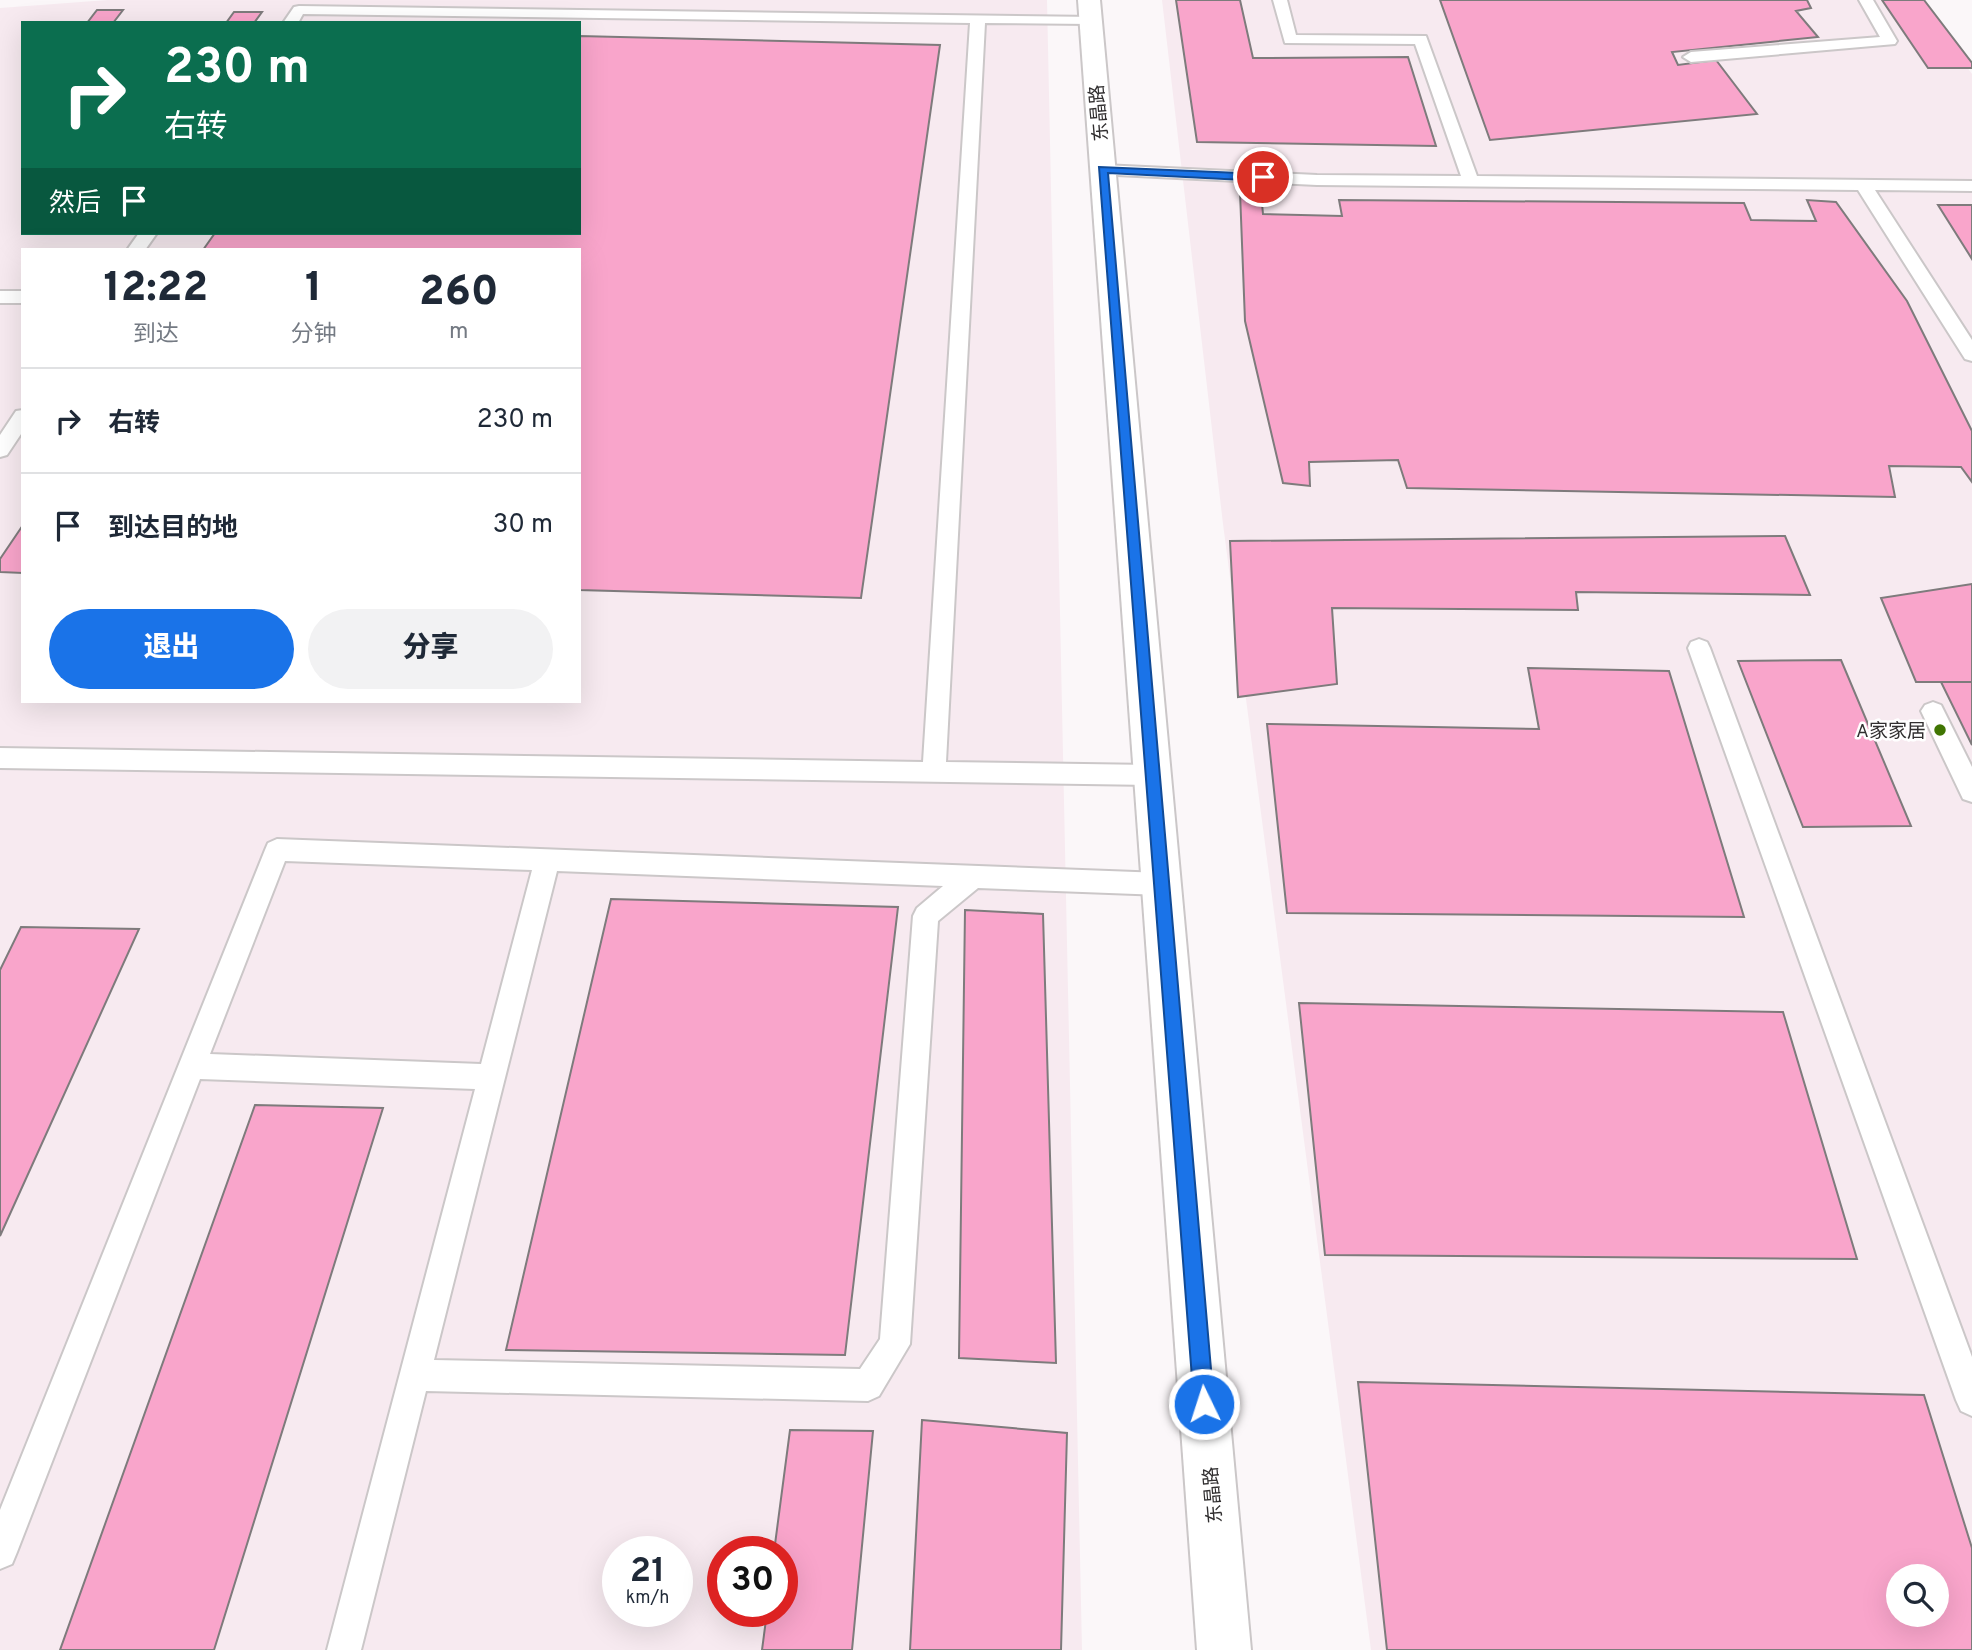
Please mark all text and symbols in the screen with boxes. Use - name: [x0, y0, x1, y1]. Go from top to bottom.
- text: 230 m: [164, 39, 310, 101]
- icon: right: [49, 49, 140, 140]
- street label: 东晶路: [1086, 83, 1114, 142]
- text: 右转: [164, 109, 228, 149]
- pin: [1233, 147, 1293, 207]
- icon: arrive: [1244, 158, 1282, 196]
- icon: arrive: [115, 182, 153, 220]
- text: 然后: [49, 188, 101, 221]
- text: 12:22: [103, 263, 208, 316]
- text: 1: [305, 263, 322, 316]
- text: 260: [419, 267, 499, 320]
- text: m: [449, 318, 469, 347]
- text: 到达: [133, 321, 179, 350]
- text: 分钟: [291, 321, 337, 350]
- icon: right: [49, 402, 87, 440]
- text: 230 m: [477, 404, 553, 437]
- text: 右转: [108, 408, 160, 441]
- icon: arrive: [49, 507, 87, 545]
- text: 30 m: [493, 509, 553, 542]
- text: 到达目的地: [108, 513, 238, 546]
- button: 退出: [49, 609, 294, 689]
- button: 分享: [308, 609, 553, 689]
- place label: A家家居: [1856, 720, 1926, 744]
- marker: A家家居: [1932, 722, 1948, 738]
- position arrow: [1167, 1367, 1241, 1441]
- street label: 东晶路: [1200, 1465, 1228, 1524]
- speed limit sign: 30: [707, 1536, 798, 1627]
- text: 21: [630, 1550, 665, 1594]
- map controls: [1886, 1564, 1949, 1627]
- button: search: [1886, 1564, 1949, 1627]
- text: km/h: [626, 1587, 669, 1610]

